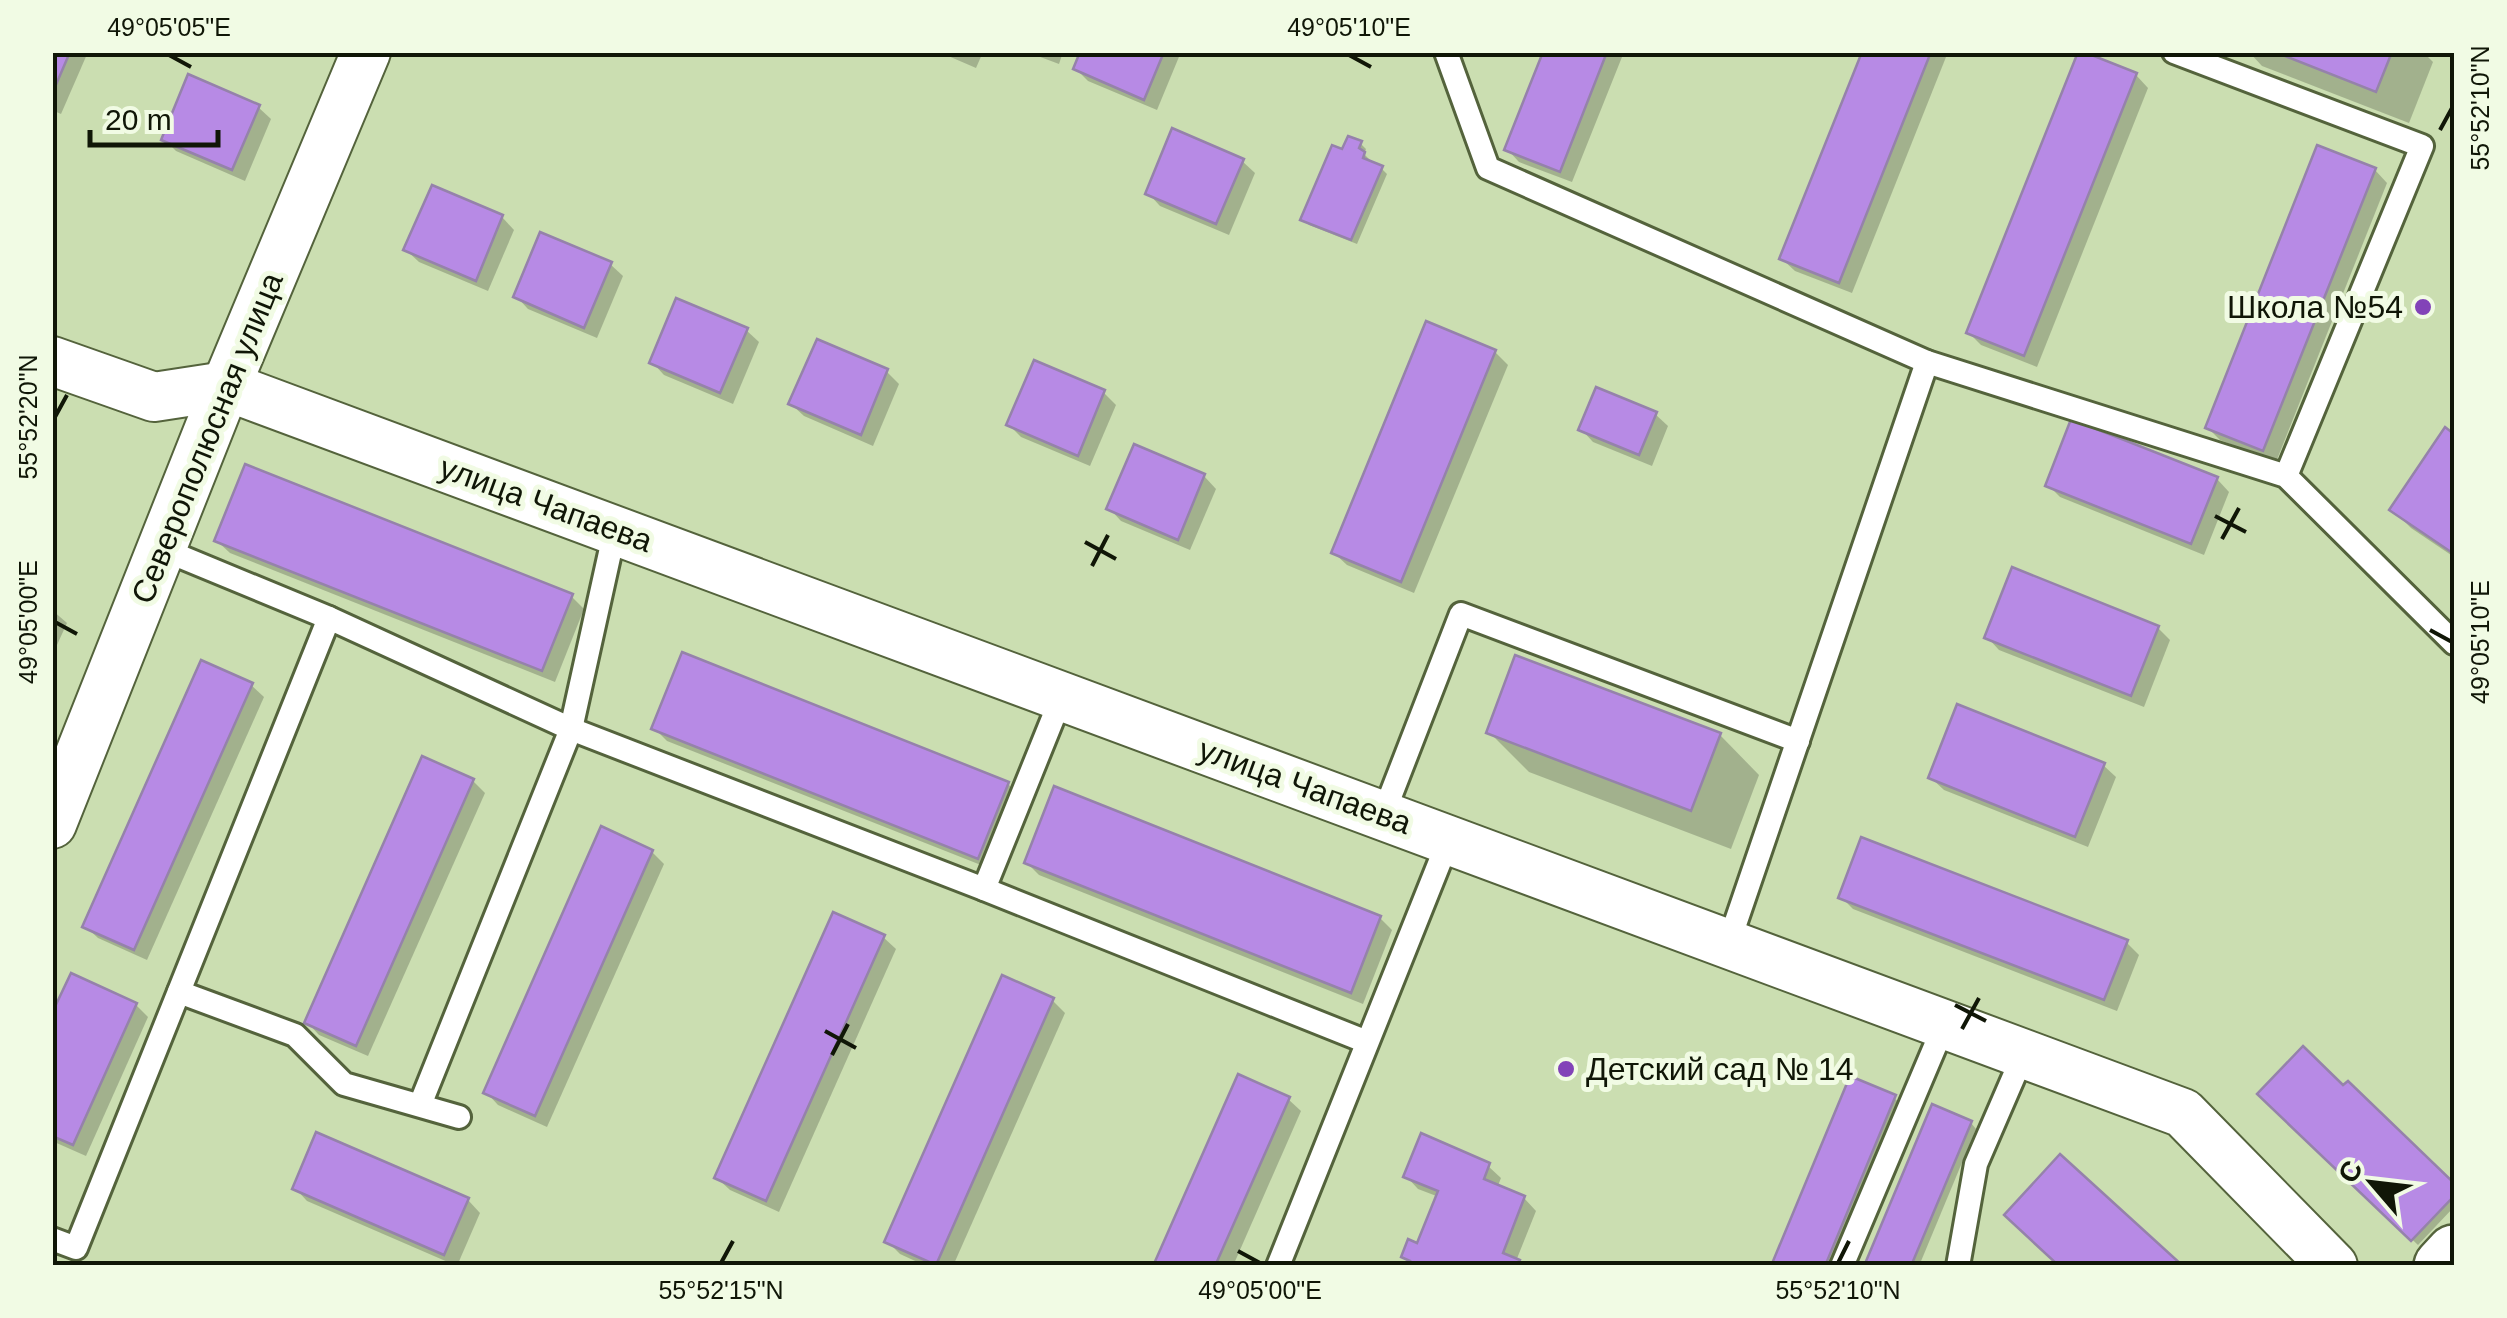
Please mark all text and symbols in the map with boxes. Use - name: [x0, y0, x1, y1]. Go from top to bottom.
- text: 49°05'05"E: [107, 13, 231, 41]
- text: 49°05'10"E: [1287, 13, 1411, 41]
- text: 55°52'10"N: [2466, 45, 2494, 171]
- scale bar: [90, 85, 218, 147]
- text: 20 m: [105, 103, 172, 136]
- street label: Северополюсная улица: [124, 267, 290, 609]
- place label: Школа №54: [2227, 289, 2403, 325]
- marker: Школа №54: [2412, 296, 2434, 318]
- text: 55°52'20"N: [14, 354, 42, 480]
- street label: улица Чапаева: [435, 449, 657, 559]
- text: 49°05'00"E: [14, 560, 42, 684]
- text: 49°05'10"E: [2466, 580, 2494, 704]
- street label: улица Чапаева: [1194, 731, 1416, 841]
- place label: Детский сад № 14: [1586, 1051, 1854, 1087]
- marker: Детский сад № 14: [1555, 1058, 1577, 1080]
- north arrow: [2322, 1133, 2422, 1233]
- text: С: [2332, 1155, 2369, 1188]
- text: 55°52'15"N: [658, 1276, 784, 1304]
- text: 49°05'00"E: [1198, 1276, 1322, 1304]
- text: 55°52'10"N: [1775, 1276, 1901, 1304]

